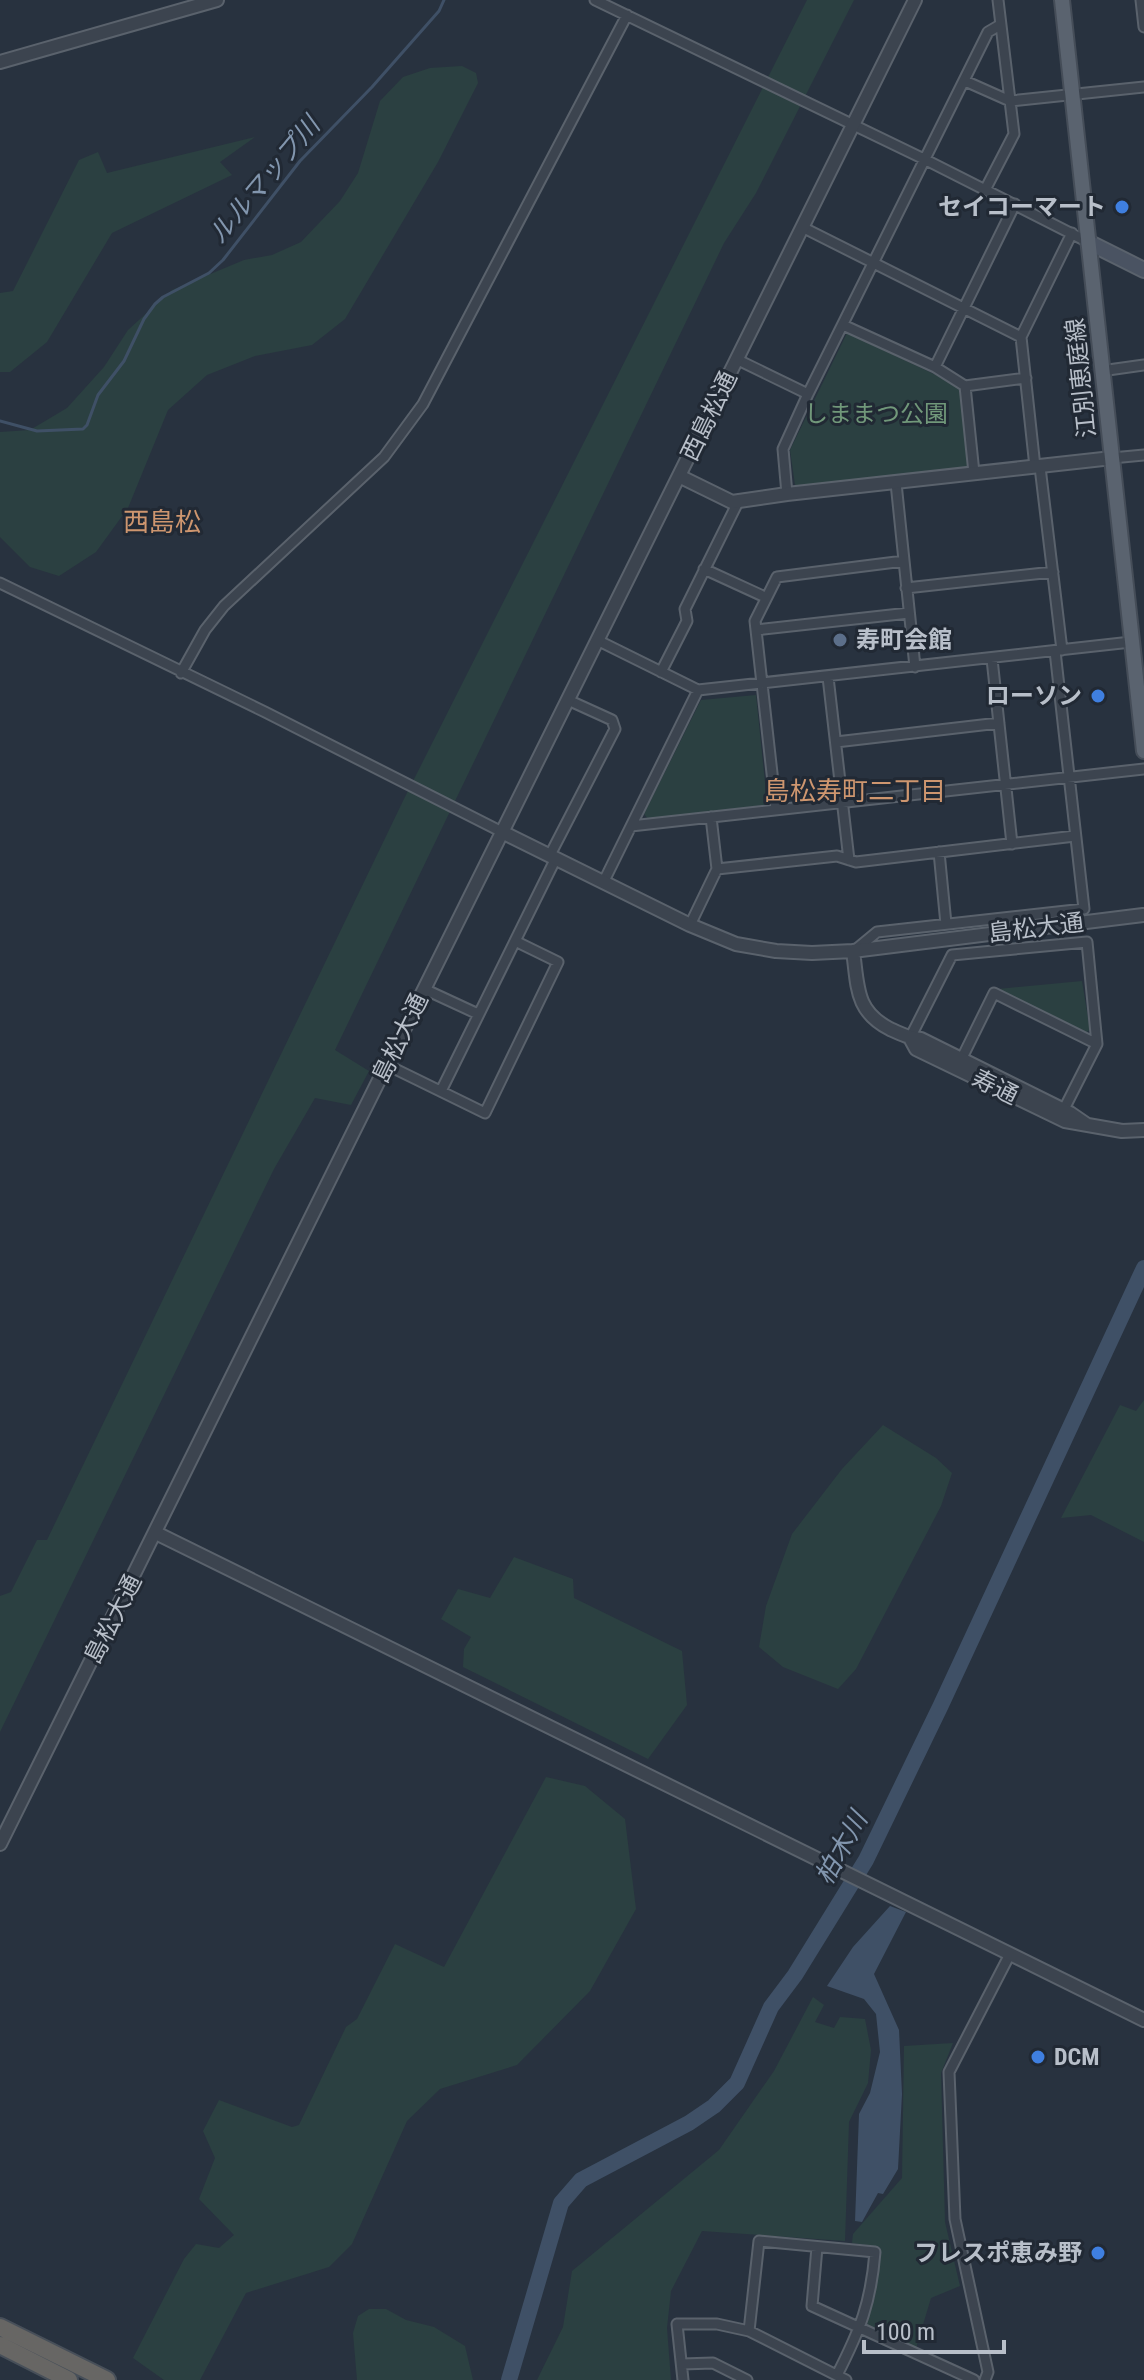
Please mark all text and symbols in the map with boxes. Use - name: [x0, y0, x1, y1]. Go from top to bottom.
- water label: ルルマップ川: [202, 108, 328, 249]
- place label: セイコーマート: [938, 193, 1106, 221]
- marker: セイコーマート: [1113, 198, 1131, 216]
- street label: 江別恵庭線: [1061, 317, 1101, 439]
- street label: 西島松通: [675, 367, 743, 465]
- park label: しままつ公園: [804, 400, 948, 428]
- district label: 西島松: [123, 507, 201, 537]
- place label: 寿町会館: [856, 626, 952, 654]
- marker: 寿町会館: [831, 631, 849, 649]
- place label: ローソン: [986, 682, 1082, 710]
- marker: ローソン: [1089, 687, 1107, 705]
- district label: 島松寿町二丁目: [764, 776, 946, 806]
- street label: 島松大通: [987, 908, 1085, 948]
- street label: 島松大通: [366, 989, 434, 1087]
- street label: 寿通: [967, 1064, 1023, 1110]
- street label: 島松大通: [79, 1570, 147, 1668]
- water label: 柏木川: [809, 1804, 874, 1889]
- place label: DCM: [1054, 2043, 1099, 2071]
- marker: DCM: [1029, 2048, 1047, 2066]
- place label: フレスポ恵み野: [914, 2239, 1082, 2267]
- marker: フレスポ恵み野: [1089, 2244, 1107, 2262]
- scale bar: [864, 2304, 1004, 2354]
- text: 100 m: [876, 2318, 935, 2346]

